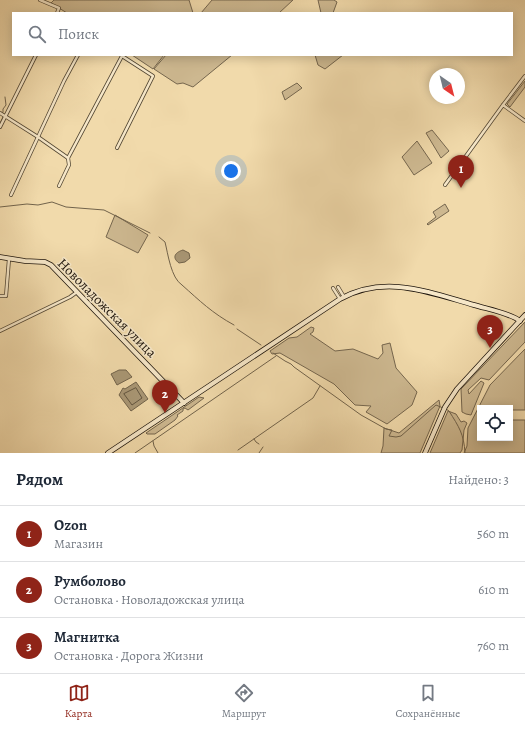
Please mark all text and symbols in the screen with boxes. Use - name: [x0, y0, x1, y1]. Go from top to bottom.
- search box: [12, 12, 513, 56]
- icon: search: [26, 23, 48, 45]
- text: Поиск: [58, 24, 99, 44]
- north arrow: [429, 68, 465, 104]
- pin: 1: [448, 155, 474, 188]
- your location: [221, 161, 241, 181]
- street label: Новоладожская улица: [53, 254, 161, 362]
- pin: 3: [477, 315, 503, 348]
- pin: 2: [152, 380, 178, 413]
- map controls: [477, 405, 513, 441]
- button: locate: [477, 405, 513, 441]
- text: Рядом: [16, 468, 63, 491]
- text: Найдено: 3: [448, 471, 509, 488]
- text: Ozon: [54, 515, 87, 535]
- text: 1: [27, 525, 31, 542]
- text: 560 m: [477, 525, 509, 542]
- text: Магазин: [54, 535, 103, 552]
- text: Румболово: [54, 571, 126, 591]
- text: 2: [26, 581, 32, 598]
- text: 610 m: [478, 581, 509, 598]
- text: Остановка · Новоладожская улица: [54, 591, 245, 608]
- text: Магнитка: [54, 627, 120, 647]
- text: 3: [26, 637, 32, 654]
- text: 760 m: [477, 637, 509, 654]
- text: Остановка · Дорога Жизни: [54, 647, 203, 664]
- tab: Карта: [65, 682, 92, 721]
- tab: Маршрут: [222, 682, 266, 721]
- tab: Сохранённые: [395, 682, 460, 721]

